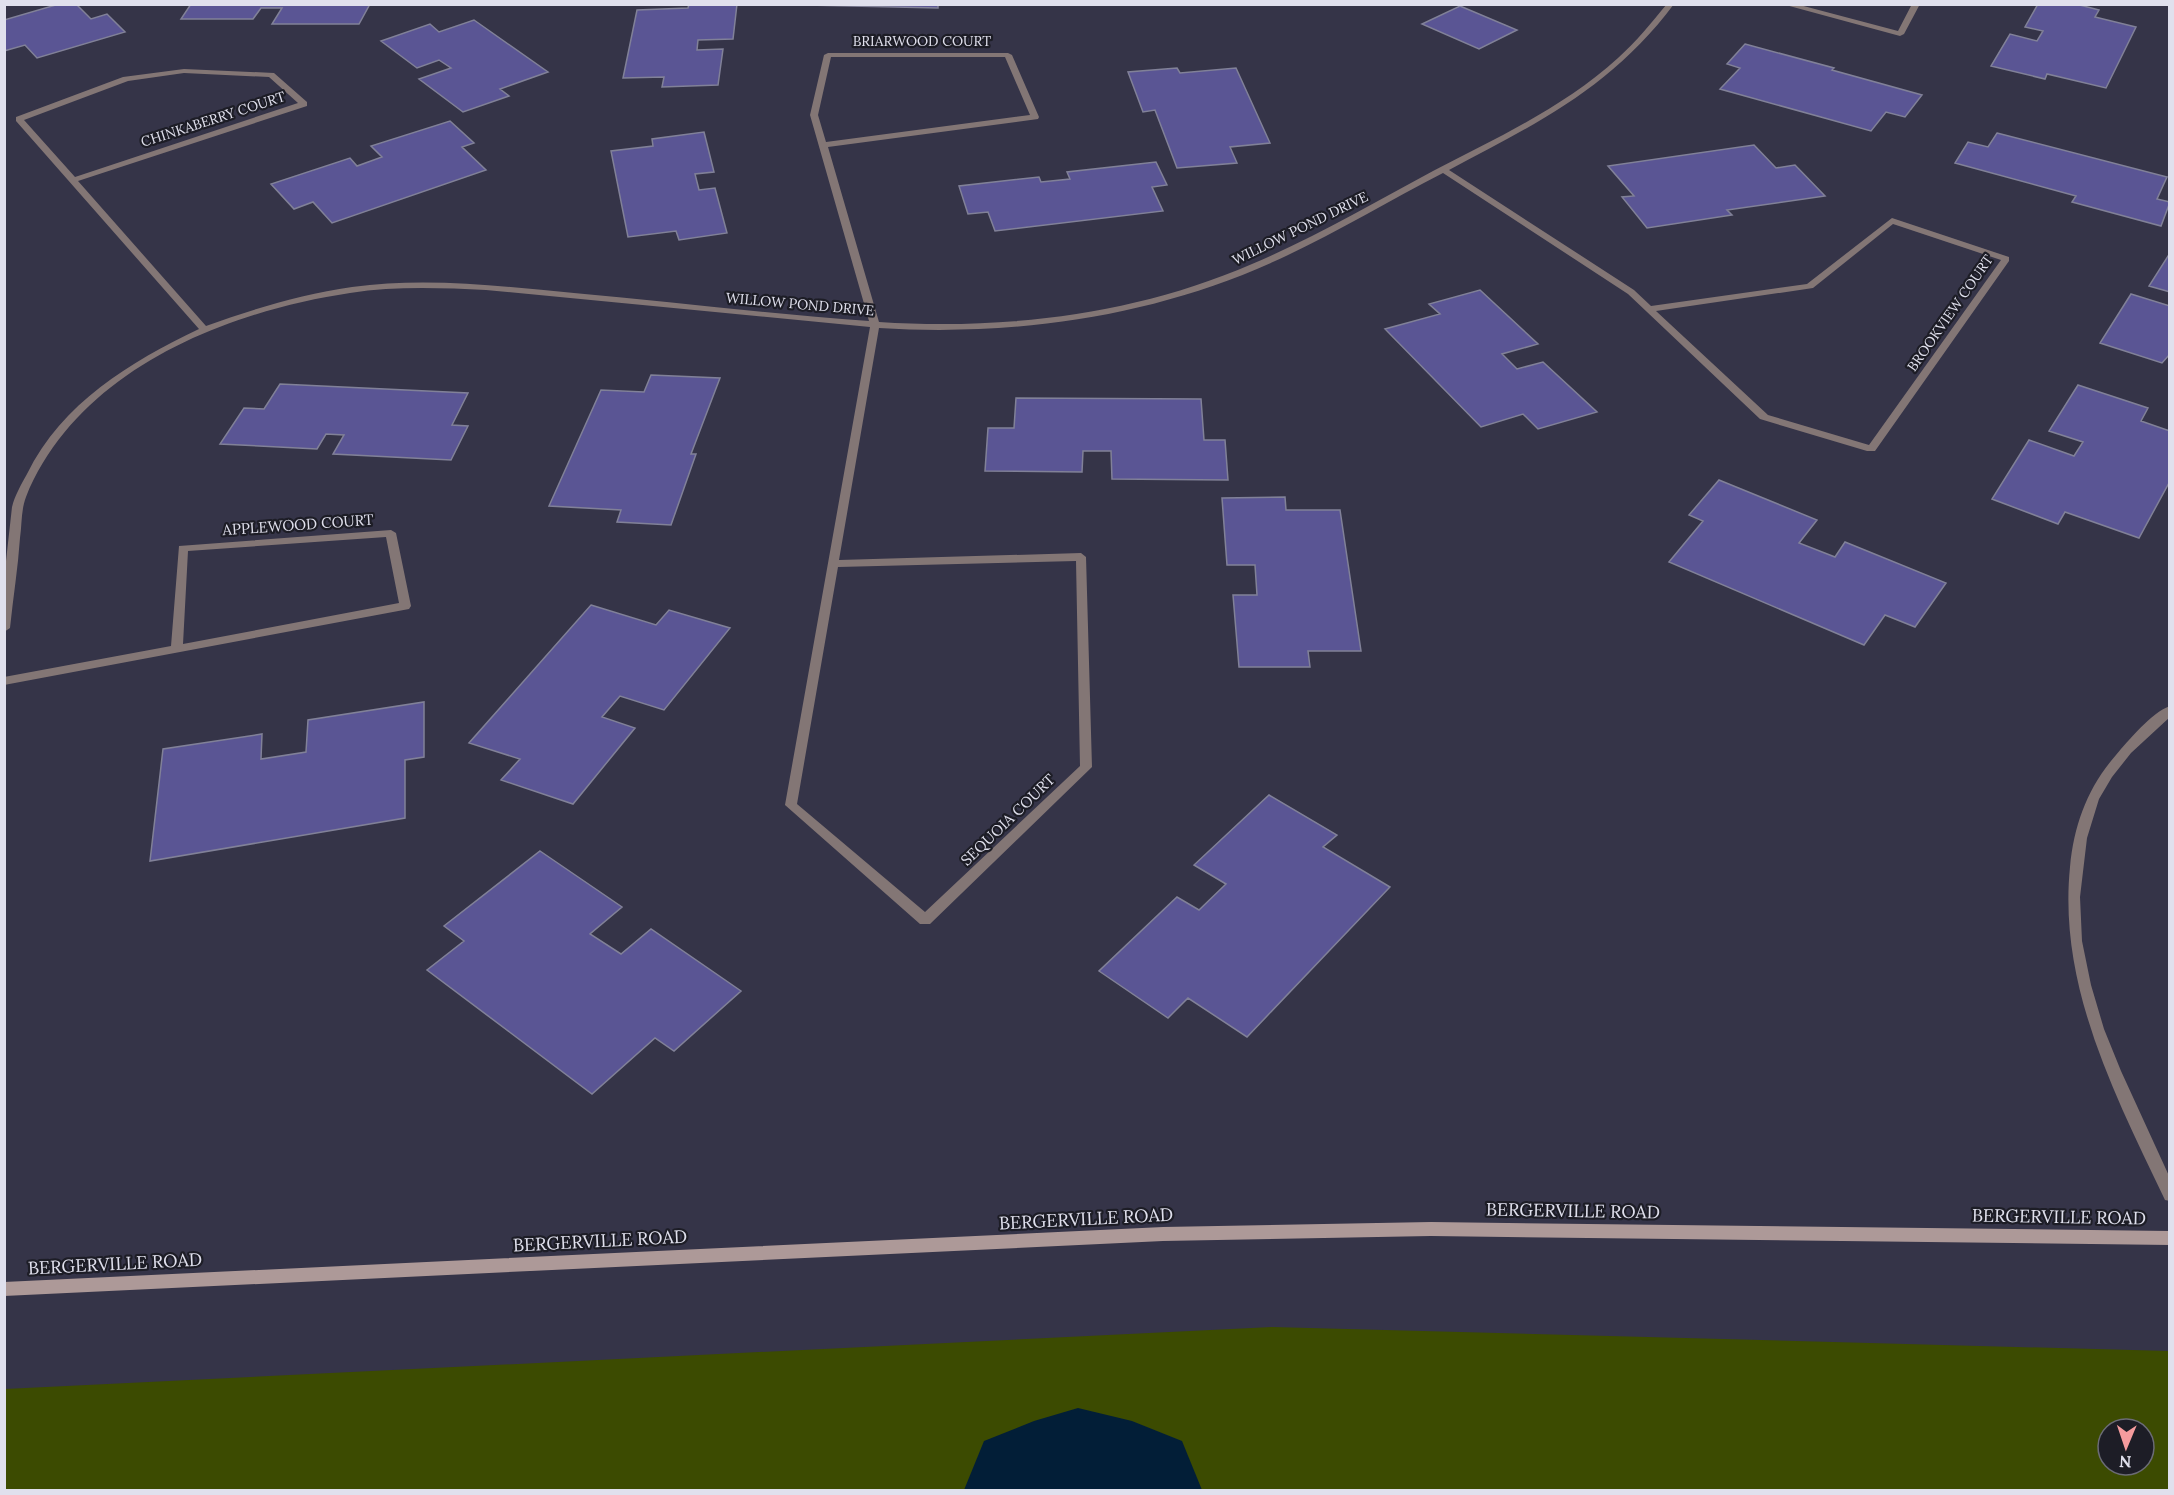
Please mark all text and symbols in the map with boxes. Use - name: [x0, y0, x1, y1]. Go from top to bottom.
- street label: BRIARWOOD COURT: [853, 32, 991, 50]
- street label: CHINKABERRY COURT: [139, 87, 288, 151]
- street label: WILLOW POND DRIVE: [1229, 187, 1371, 269]
- street label: BROOKVIEW COURT: [1903, 251, 1997, 375]
- street label: WILLOW POND DRIVE: [725, 289, 875, 319]
- street label: APPLEWOOD COURT: [221, 510, 375, 539]
- street label: SEQUOIA COURT: [957, 770, 1059, 869]
- street label: BERGERVILLE ROAD: [1486, 1197, 1660, 1224]
- street label: BERGERVILLE ROAD: [998, 1202, 1174, 1235]
- street label: BERGERVILLE ROAD: [1972, 1203, 2146, 1230]
- street label: BERGERVILLE ROAD: [512, 1224, 688, 1257]
- street label: BERGERVILLE ROAD: [27, 1247, 203, 1280]
- north arrow: [2096, 1417, 2156, 1477]
- text: N: [2119, 1452, 2132, 1472]

